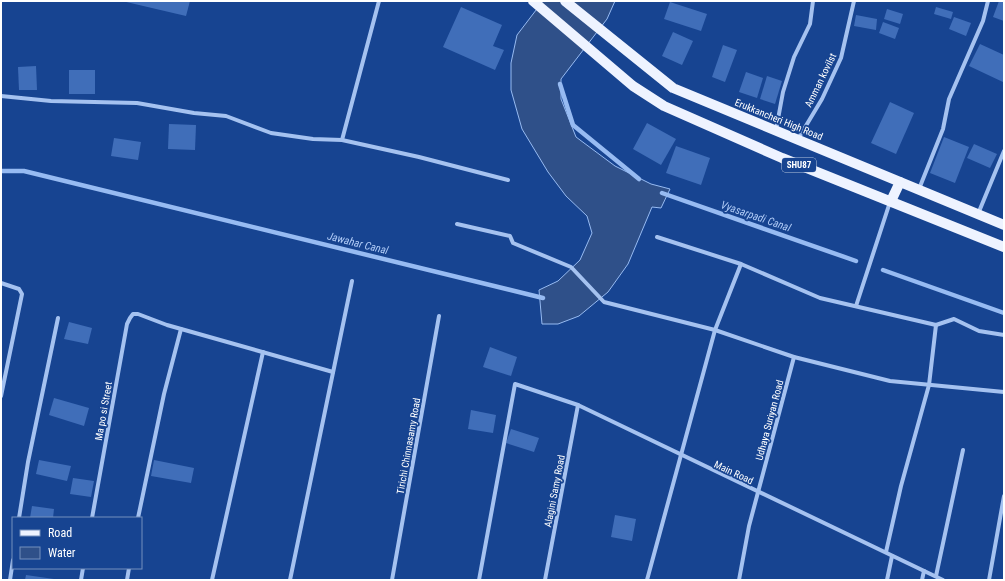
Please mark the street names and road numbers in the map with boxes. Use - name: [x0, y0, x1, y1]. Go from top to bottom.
- street label: Amman kovilst: [803, 51, 838, 109]
- street label: Erukkancheri High Road: [733, 97, 824, 142]
- road number: SHU87: [782, 158, 816, 172]
- street label: Udhaya Suriyan Road: [753, 379, 786, 462]
- street label: Ma po si Street: [93, 381, 114, 441]
- street label: Tirichi Chinnasamy Road: [395, 397, 422, 495]
- street label: Alagini Samy Road: [542, 454, 567, 528]
- street label: Main Road: [712, 459, 755, 486]

